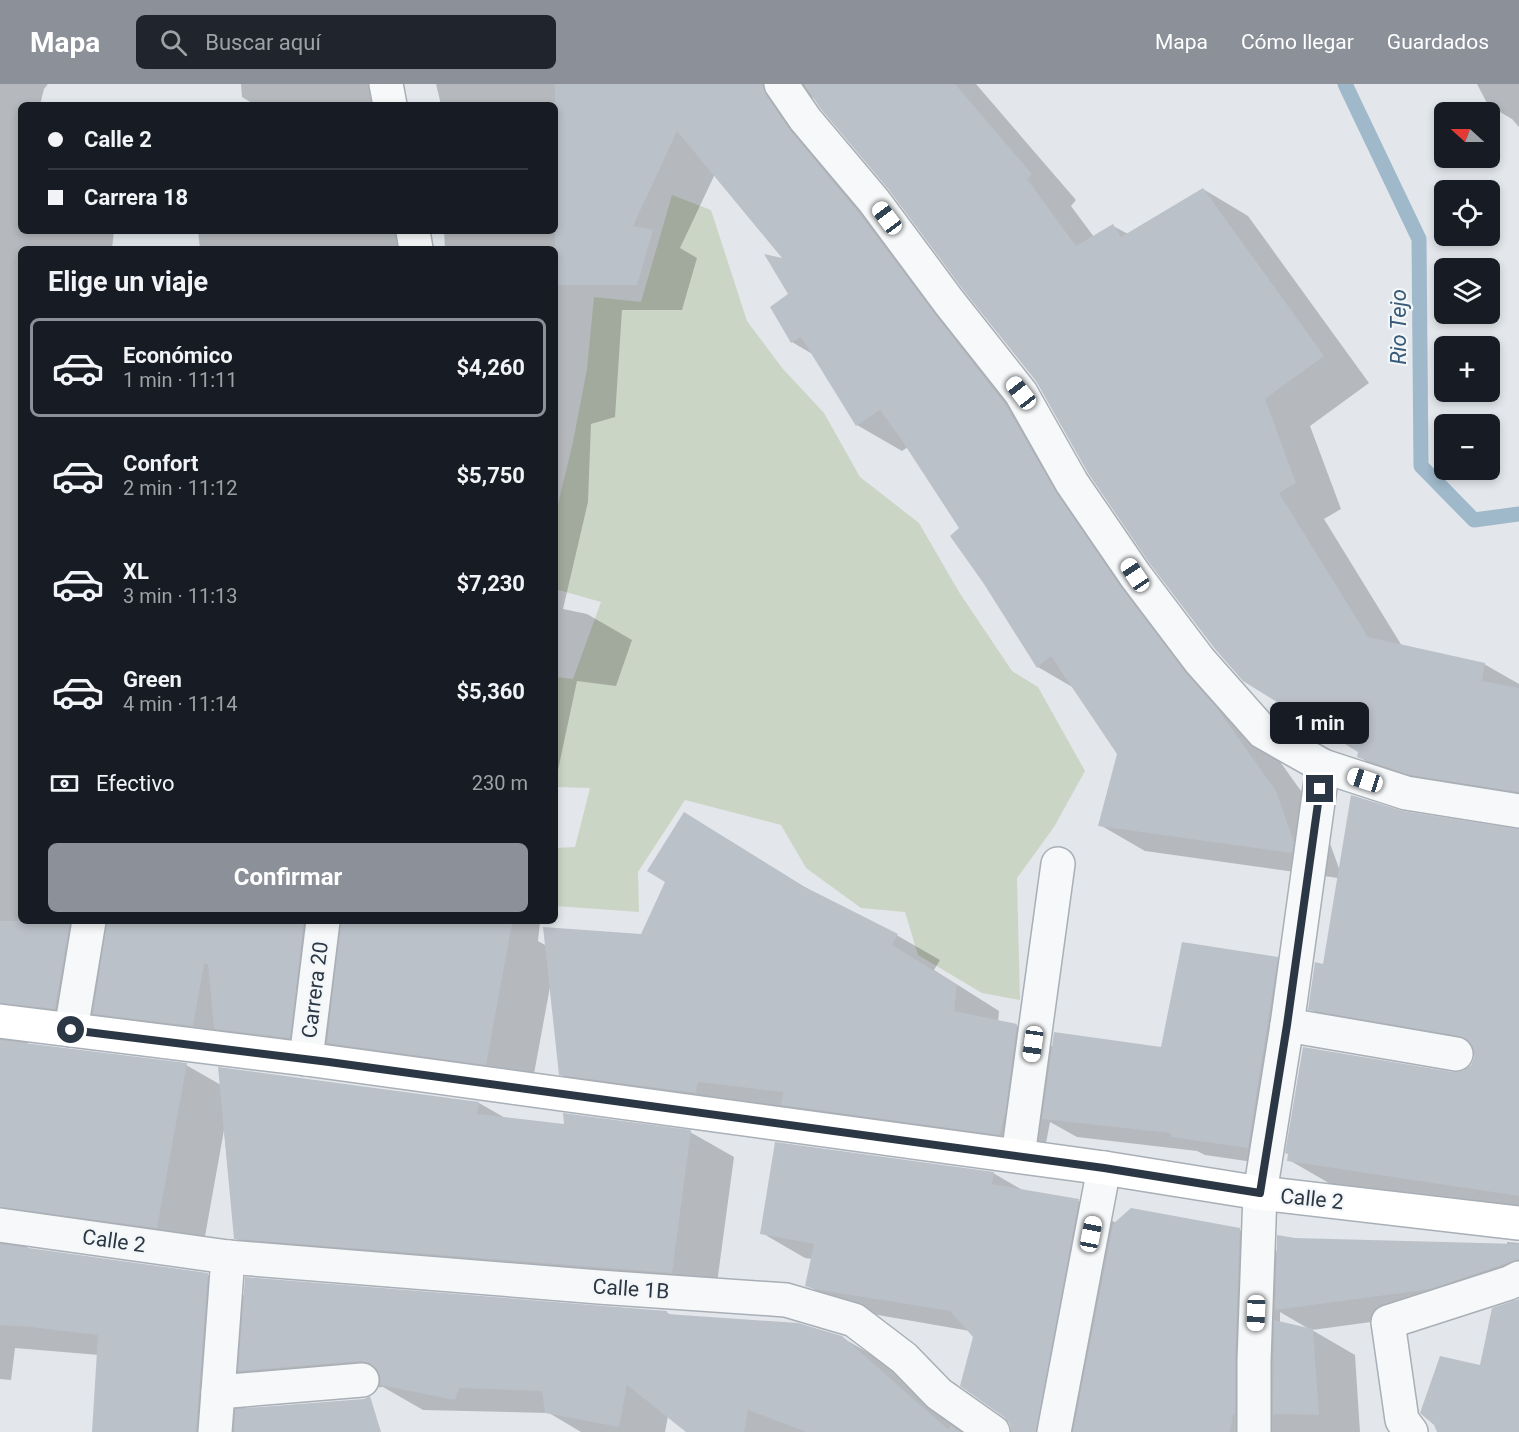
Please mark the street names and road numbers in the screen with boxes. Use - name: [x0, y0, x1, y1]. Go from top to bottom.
- street label: Carrera 20: [297, 940, 333, 1040]
- street label: Calle 2: [1279, 1184, 1345, 1214]
- street label: Calle 2: [81, 1225, 147, 1257]
- street label: Calle 1B: [592, 1274, 670, 1304]

